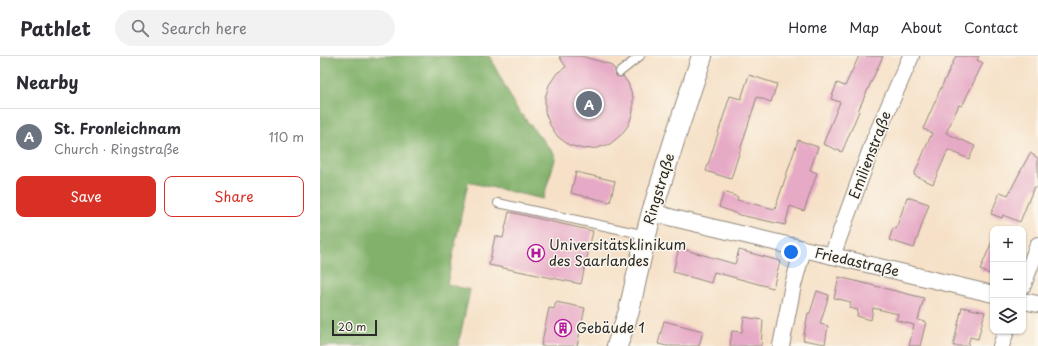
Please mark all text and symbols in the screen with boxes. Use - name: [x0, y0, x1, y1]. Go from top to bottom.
- search box: [115, 10, 395, 46]
- text: Pathlet: [20, 14, 91, 42]
- text: Search here: [161, 16, 247, 39]
- icon: search: [129, 17, 151, 39]
- text: Home: [788, 17, 827, 38]
- text: Map: [849, 17, 879, 38]
- text: About: [901, 17, 942, 38]
- text: Contact: [964, 17, 1018, 38]
- text: Nearby: [16, 69, 78, 95]
- pin: A: [576, 89, 602, 119]
- street label: Emilienstraße: [843, 108, 896, 202]
- text: St. Fronleichnam: [54, 116, 181, 139]
- text: A: [24, 127, 34, 146]
- text: 110 m: [269, 127, 304, 146]
- text: Church · Ringstraße: [54, 139, 179, 158]
- street label: Ringstraße: [638, 150, 679, 227]
- button: Save: [16, 176, 156, 217]
- button: Share: [164, 176, 304, 217]
- map controls: [990, 226, 1026, 334]
- button: +: [990, 226, 1026, 262]
- place label: Universitätsklinikum des Saarlandes: [549, 234, 686, 271]
- your location: [781, 242, 801, 262]
- street label: Friedastraße: [813, 242, 901, 281]
- hospital icon: Universitätsklinikum des Saarlandes: [526, 243, 546, 263]
- button: −: [990, 262, 1026, 298]
- button: layers: [990, 298, 1026, 334]
- place label: Gebäude 1: [576, 317, 645, 338]
- scale bar: [332, 318, 377, 337]
- text: 20 m: [338, 318, 366, 335]
- building icon: Gebäude 1: [553, 318, 573, 338]

